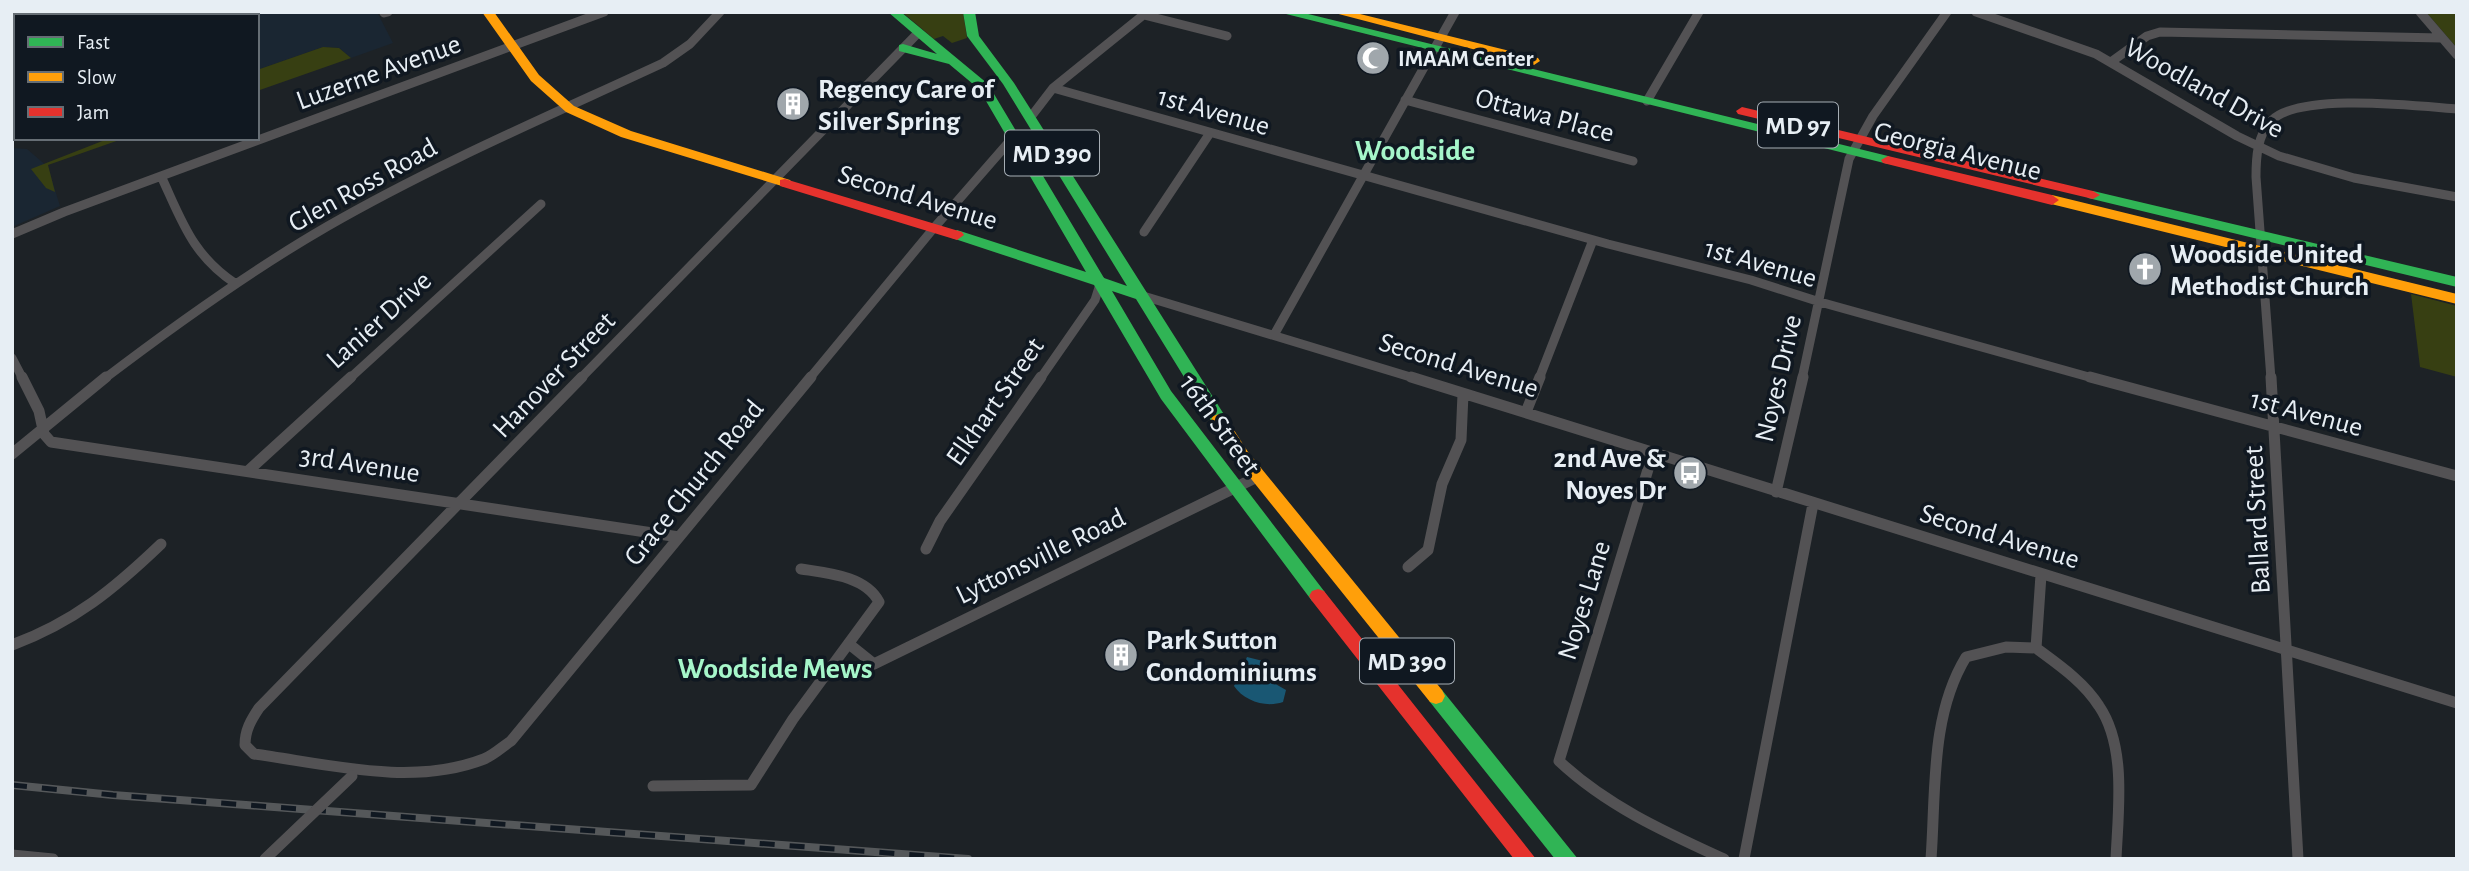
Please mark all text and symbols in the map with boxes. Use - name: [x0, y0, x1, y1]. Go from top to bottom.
- legend: [14, 14, 259, 140]
- street label: Luzerne Avenue: [293, 30, 465, 116]
- text: Fast: [77, 32, 110, 53]
- street label: Woodland Drive: [2120, 34, 2288, 144]
- mosque icon: IMAAM Center: [1354, 39, 1392, 77]
- place label: IMAAM Center: [1398, 48, 1534, 71]
- text: Slow: [77, 67, 116, 88]
- place label: Regency Care of Silver Spring: [818, 76, 995, 136]
- street label: 1st Avenue: [1154, 83, 1273, 141]
- street label: Ottawa Place: [1472, 84, 1617, 148]
- building icon: Regency Care of Silver Spring: [774, 85, 812, 123]
- text: Jam: [77, 102, 109, 123]
- road number: MD 97: [1758, 102, 1838, 148]
- street label: Georgia Avenue: [1871, 118, 2044, 186]
- road number: MD 390: [1005, 130, 1099, 176]
- street label: Glen Ross Road: [284, 134, 442, 238]
- district label: Woodside: [1355, 136, 1475, 166]
- street label: Second Avenue: [834, 160, 1000, 235]
- street label: 1st Avenue: [1701, 235, 1820, 293]
- place label: Woodside United Methodist Church: [2170, 241, 2369, 301]
- church icon: Woodside United Methodist Church: [2126, 250, 2164, 288]
- street label: Lanier Drive: [322, 266, 437, 374]
- street label: Hanover Street: [488, 307, 621, 444]
- street label: Noyes Drive: [1751, 312, 1807, 445]
- street label: Second Avenue: [1375, 328, 1541, 403]
- street label: Elkhart Street: [941, 333, 1050, 471]
- street label: 16th Street: [1174, 370, 1265, 481]
- street label: 1st Avenue: [2247, 386, 2366, 442]
- street label: Grace Church Road: [619, 395, 770, 571]
- street label: 3rd Avenue: [298, 442, 422, 488]
- place label: 2nd Ave & Noyes Dr: [1553, 445, 1666, 505]
- street label: Ballard Street: [2240, 445, 2276, 595]
- bus stop icon: 2nd Ave & Noyes Dr: [1671, 454, 1709, 492]
- street label: Second Avenue: [1916, 499, 2082, 574]
- street label: Lyttonsville Road: [952, 504, 1130, 610]
- street label: Noyes Lane: [1554, 538, 1616, 664]
- place label: Park Sutton Condominiums: [1146, 627, 1317, 687]
- building icon: Park Sutton Condominiums: [1102, 636, 1140, 674]
- road number: MD 390: [1360, 638, 1454, 684]
- district label: Woodside Mews: [678, 654, 872, 684]

